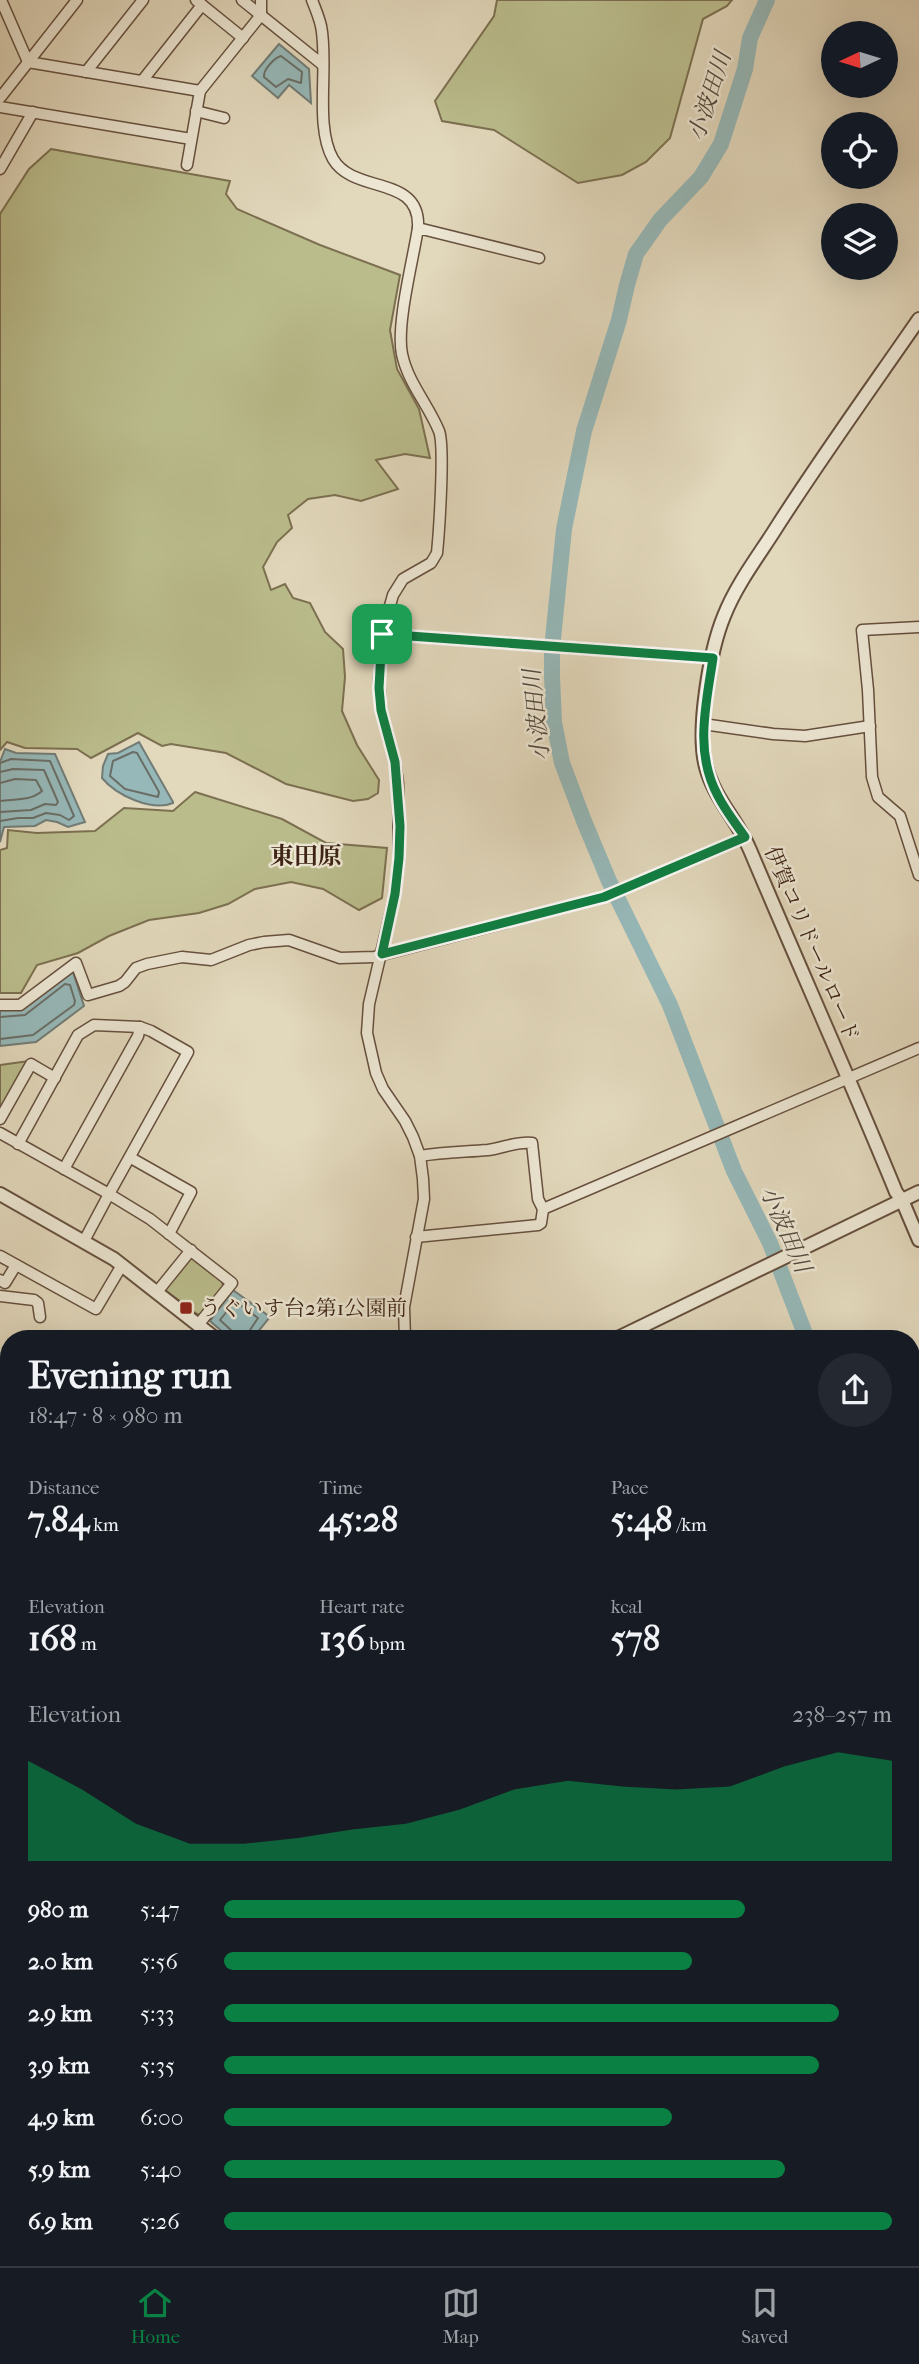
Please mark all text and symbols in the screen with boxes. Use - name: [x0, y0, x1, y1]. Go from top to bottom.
- north arrow: [821, 21, 898, 98]
- map controls: [821, 21, 898, 280]
- water label: 小波田川: [682, 45, 737, 144]
- button: locate: [821, 112, 898, 189]
- button: layers: [821, 203, 898, 280]
- pin: [352, 604, 412, 664]
- icon: arrive: [363, 615, 401, 653]
- water label: 小波田川: [518, 665, 555, 762]
- district label: 東田原: [270, 842, 342, 870]
- street label: 伊賀コリドールロード: [760, 843, 864, 1045]
- water label: 小波田川: [755, 1182, 818, 1279]
- place label: うぐいす台2第1公園前: [200, 1296, 407, 1320]
- marker: うぐいす台2第1公園前: [178, 1300, 194, 1316]
- text: Evening run: [28, 1353, 231, 1398]
- button: share: [818, 1353, 892, 1427]
- text: 18:47 · 8 × 980 m: [28, 1402, 183, 1429]
- text: Distance: [28, 1477, 99, 1499]
- text: Time: [319, 1477, 363, 1499]
- text: Pace: [611, 1477, 649, 1499]
- text: 7.84: [28, 1499, 89, 1540]
- text: 45:28: [319, 1499, 398, 1540]
- text: 5:48: [611, 1499, 673, 1540]
- text: km: [89, 1514, 119, 1536]
- text: /km: [673, 1514, 707, 1536]
- text: Elevation: [28, 1596, 105, 1618]
- text: Heart rate: [319, 1596, 404, 1618]
- text: kcal: [611, 1596, 643, 1618]
- text: 168: [28, 1618, 77, 1659]
- text: 136: [319, 1618, 365, 1659]
- text: 578: [611, 1618, 660, 1659]
- text: m: [77, 1633, 97, 1655]
- text: bpm: [365, 1633, 405, 1655]
- text: Elevation: [28, 1701, 121, 1728]
- text: 238–257 m: [792, 1701, 892, 1728]
- text: 980 m: [28, 1896, 88, 1923]
- text: 5:47: [140, 1896, 180, 1923]
- text: 2.0 km: [28, 1948, 93, 1975]
- text: 5:56: [140, 1948, 178, 1975]
- text: 2.9 km: [28, 2000, 92, 2027]
- text: 5:33: [140, 2000, 174, 2027]
- text: 3.9 km: [28, 2052, 90, 2079]
- text: 5:35: [140, 2052, 175, 2079]
- text: 4.9 km: [28, 2104, 94, 2131]
- text: 6:00: [140, 2104, 183, 2131]
- text: 5.9 km: [28, 2156, 90, 2183]
- text: 5:40: [140, 2156, 182, 2183]
- text: 6.9 km: [28, 2208, 93, 2235]
- text: 5:26: [140, 2208, 180, 2235]
- tab: Home: [131, 2284, 180, 2348]
- tab: Map: [442, 2284, 480, 2348]
- tab: Saved: [741, 2284, 788, 2348]

